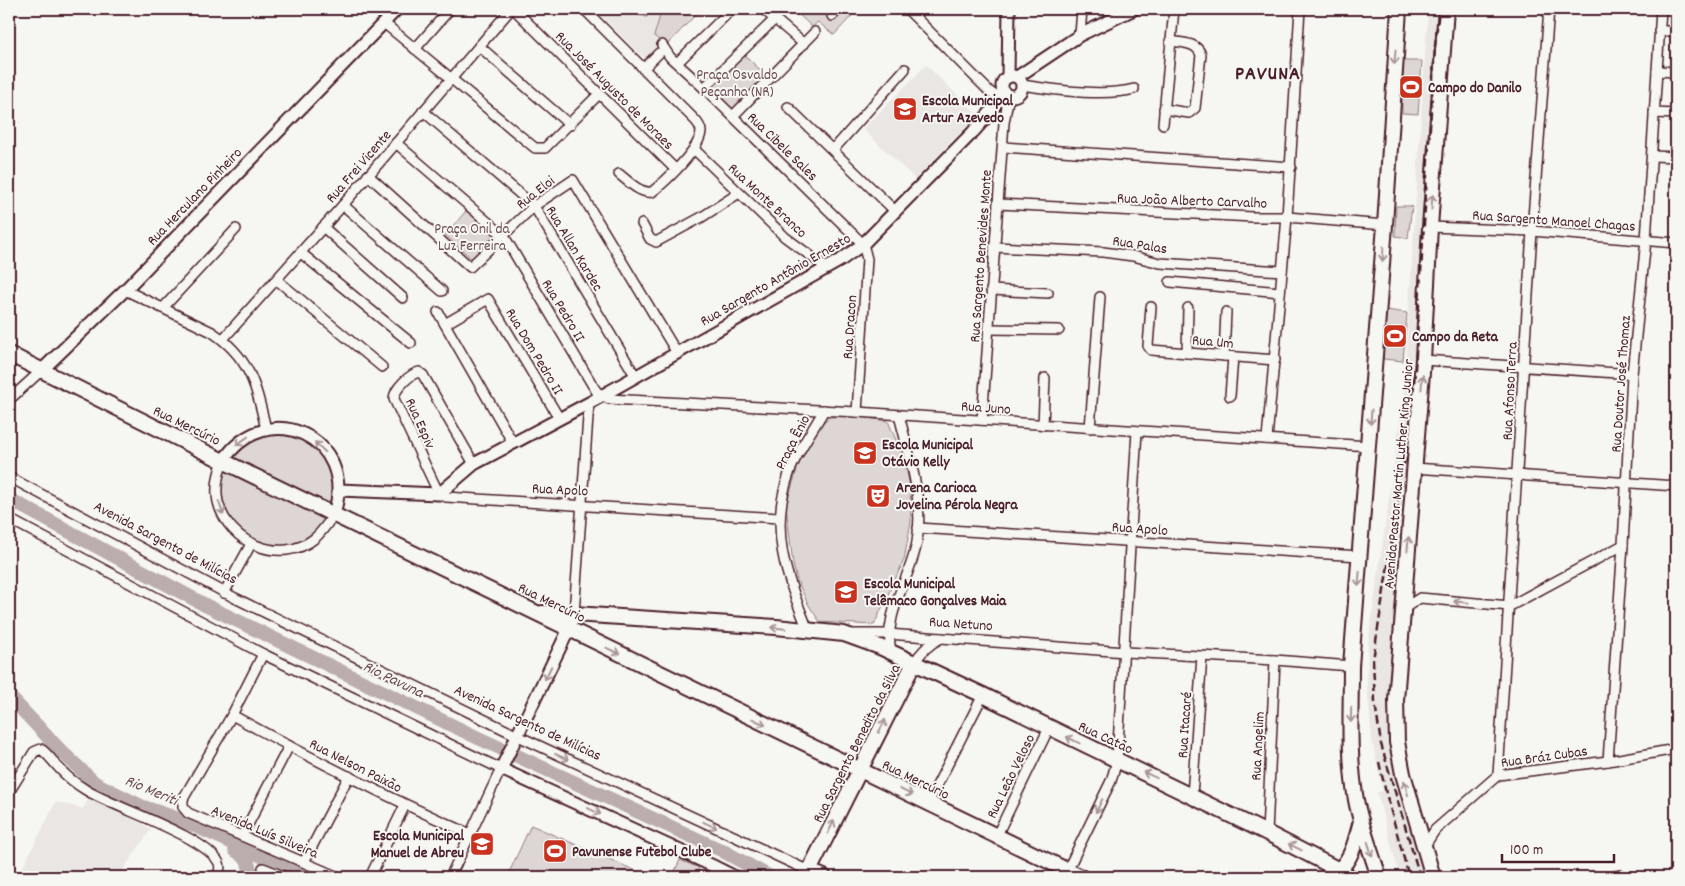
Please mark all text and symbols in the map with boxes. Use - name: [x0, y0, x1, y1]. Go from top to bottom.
- street label: Rua José Augusto de Moraes: [549, 27, 678, 156]
- one-way arrow: [1390, 49, 1400, 65]
- district label: PAVUNA: [1235, 61, 1301, 89]
- park label: Praça Osvaldo Peçanha (NR): [696, 65, 778, 104]
- sports icon: Campo do Danilo: [1398, 74, 1424, 100]
- place label: Campo do Danilo: [1428, 78, 1522, 100]
- place label: Escola Municipal Artur Azevedo: [922, 91, 1014, 130]
- school or university icon: Escola Municipal Artur Azevedo: [892, 96, 918, 122]
- street label: Rua Cibele Sales: [741, 108, 822, 187]
- street label: Rua Frei Vicente: [321, 125, 398, 209]
- street label: Rua Herculano Pinheiro: [143, 143, 248, 251]
- street label: Rua Monte Branco: [722, 159, 812, 244]
- street label: Rua Sargento Benevides Monte: [965, 169, 999, 343]
- street label: Rua Eloi: [512, 171, 561, 216]
- street label: Rua João Alberto Carvalho: [1116, 188, 1268, 216]
- one-way arrow: [1427, 195, 1437, 211]
- street label: Rua Allan Kardec: [539, 202, 607, 296]
- street label: Rua Sargento Manoel Chagas: [1472, 205, 1636, 239]
- park label: Praça Onil da Luz Ferreira: [434, 219, 511, 258]
- street label: Rua Sargento Antônio Ernesto: [697, 228, 856, 333]
- street label: Rua Palas: [1111, 231, 1169, 261]
- one-way arrow: [1378, 246, 1387, 262]
- street label: Rua Pedro II: [535, 276, 590, 347]
- street label: Rua Dracon: [838, 294, 864, 360]
- street label: Rua Dom Pedro II: [499, 304, 568, 400]
- street label: Rua Doutor José Thomaz: [1606, 315, 1638, 453]
- sports icon: Campo da Reta: [1382, 323, 1408, 349]
- place label: Campo da Reta: [1412, 327, 1499, 349]
- street label: Rua Um: [1191, 330, 1235, 356]
- street label: Rua Afonso Terra: [1497, 340, 1525, 441]
- street label: Avenida Pastor Martin Luther King Junior: [1379, 358, 1421, 590]
- one-way arrow: [1417, 374, 1426, 390]
- street label: Rua Espiv: [398, 395, 440, 453]
- street label: Rua Juno: [960, 396, 1012, 422]
- street label: Rua Mercúrio: [149, 401, 224, 453]
- one-way arrow: [1366, 408, 1375, 424]
- street label: Praça Ênio: [771, 411, 817, 474]
- place label: Escola Municipal Otávio Kelly: [882, 435, 974, 474]
- one-way arrow: [235, 436, 249, 446]
- school or university icon: Escola Municipal Otávio Kelly: [852, 440, 878, 466]
- one-way arrow: [314, 441, 326, 453]
- place label: Arena Carioca Jovelina Pérola Negra: [896, 478, 1018, 517]
- street label: Rua Apolo: [531, 479, 589, 503]
- theatre icon: Arena Carioca Jovelina Pérola Negra: [865, 483, 891, 509]
- street label: Avenida Sargento de Milícias: [89, 496, 241, 591]
- one-way arrow: [216, 500, 226, 516]
- street label: Rua Apolo: [1111, 517, 1169, 543]
- one-way arrow: [1403, 536, 1413, 552]
- one-way arrow: [1354, 570, 1363, 586]
- place label: Escola Municipal Telêmaco Gonçalves Maia: [864, 574, 1007, 613]
- street label: Rua Mercúrio: [514, 578, 589, 630]
- school or university icon: Escola Municipal Telêmaco Gonçalves Maia: [833, 579, 859, 605]
- one-way arrow: [1453, 597, 1469, 606]
- street label: Rua Netuno: [928, 612, 994, 638]
- one-way arrow: [770, 623, 786, 632]
- one-way arrow: [605, 646, 620, 656]
- water label: Rio Pavuna: [359, 656, 428, 705]
- street label: Rua Sargento Benedito da Silva: [808, 660, 908, 827]
- one-way arrow: [543, 665, 552, 680]
- street label: Avenida Sargento de Milícias: [450, 680, 604, 768]
- street label: Rua Itacaré: [1173, 691, 1199, 759]
- one-way arrow: [1346, 706, 1356, 722]
- street label: Rua Angelim: [1246, 711, 1272, 781]
- street label: Rua Catão: [1074, 717, 1137, 761]
- one-way arrow: [751, 718, 766, 727]
- one-way arrow: [877, 720, 887, 734]
- street label: Rua Leão Veloso: [982, 731, 1042, 823]
- street label: Rua Nelson Paixão: [305, 734, 406, 800]
- one-way arrow: [1066, 734, 1081, 744]
- street label: Rua Bráz Cubas: [1500, 741, 1589, 775]
- one-way arrow: [554, 752, 569, 762]
- street label: Rua Mercúrio: [878, 755, 953, 807]
- water label: Rio Meriti: [121, 770, 184, 814]
- one-way arrow: [1143, 770, 1158, 780]
- one-way arrow: [1401, 781, 1411, 797]
- one-way arrow: [898, 787, 913, 797]
- one-way arrow: [1094, 798, 1103, 813]
- street label: Avenida Luís Silveira: [207, 800, 322, 866]
- one-way arrow: [586, 806, 601, 816]
- one-way arrow: [702, 820, 717, 830]
- one-way arrow: [827, 820, 836, 835]
- place label: Escola Municipal Manuel de Abreu: [371, 826, 465, 865]
- school or university icon: Escola Municipal Manuel de Abreu: [469, 831, 495, 857]
- scale bar: [1502, 831, 1615, 863]
- sports icon: Pavunense Futebol Clube: [542, 838, 568, 864]
- text: 100 m: [1510, 840, 1543, 862]
- one-way arrow: [1366, 841, 1375, 856]
- place label: Pavunense Futebol Clube: [572, 842, 712, 864]
- one-way arrow: [1288, 842, 1303, 852]

